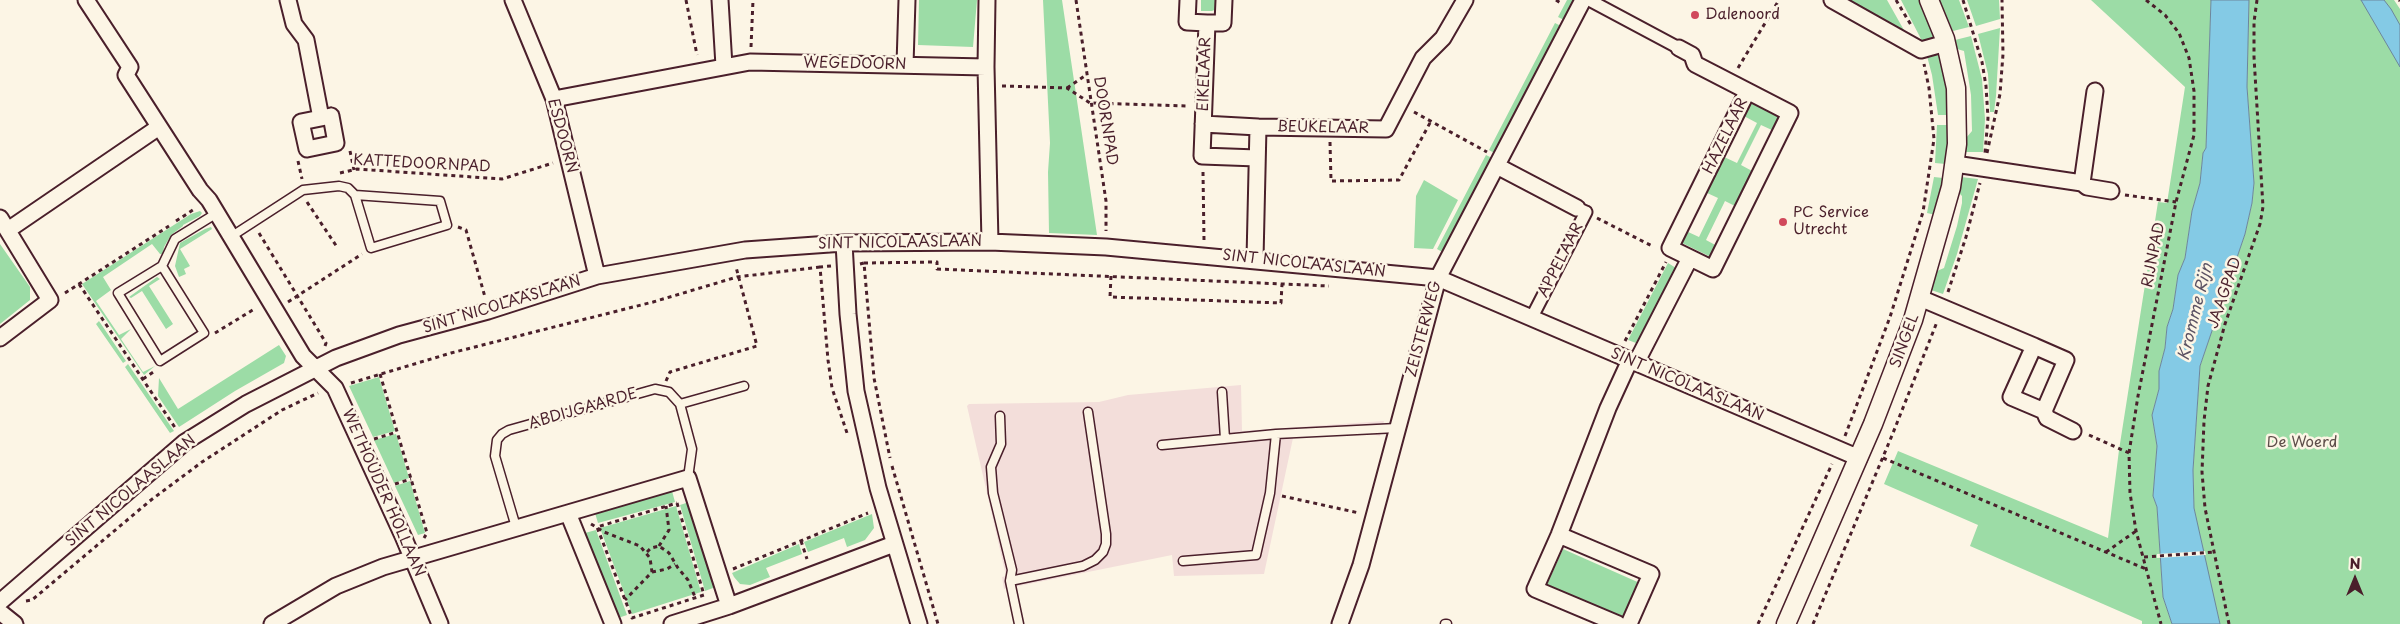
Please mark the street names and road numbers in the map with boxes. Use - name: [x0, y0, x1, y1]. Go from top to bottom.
- street label: EIKELAAR: [1195, 36, 1215, 112]
- street label: WEGEDOORN: [803, 54, 907, 74]
- street label: DOORNPAD: [1089, 75, 1121, 167]
- street label: HAZELAAR: [1700, 95, 1752, 177]
- street label: ESDOORN: [543, 97, 581, 175]
- street label: BEUKELAAR: [1277, 118, 1369, 138]
- street label: KATTEDOORNPAD: [353, 151, 491, 177]
- street label: APPELAAR: [1534, 219, 1588, 301]
- street label: RIJNPAD: [2139, 221, 2169, 289]
- street label: SINT NICOLAASLAAN: [818, 233, 982, 253]
- street label: SINT NICOLAASLAAN: [1221, 246, 1387, 282]
- street label: JAAGPAD: [2204, 255, 2246, 331]
- street label: SINT NICOLAASLAAN: [421, 272, 583, 338]
- street label: ZEISTERWEG: [1403, 279, 1445, 379]
- street label: SINGEL: [1887, 311, 1923, 371]
- street label: SINT NICOLAASLAAN: [1608, 345, 1766, 425]
- street label: ABDIJGAARDE: [527, 385, 639, 433]
- street label: WETHOUDER HOLLAAN: [338, 406, 428, 580]
- street label: SINT NICOLAASLAAN: [62, 431, 200, 551]

